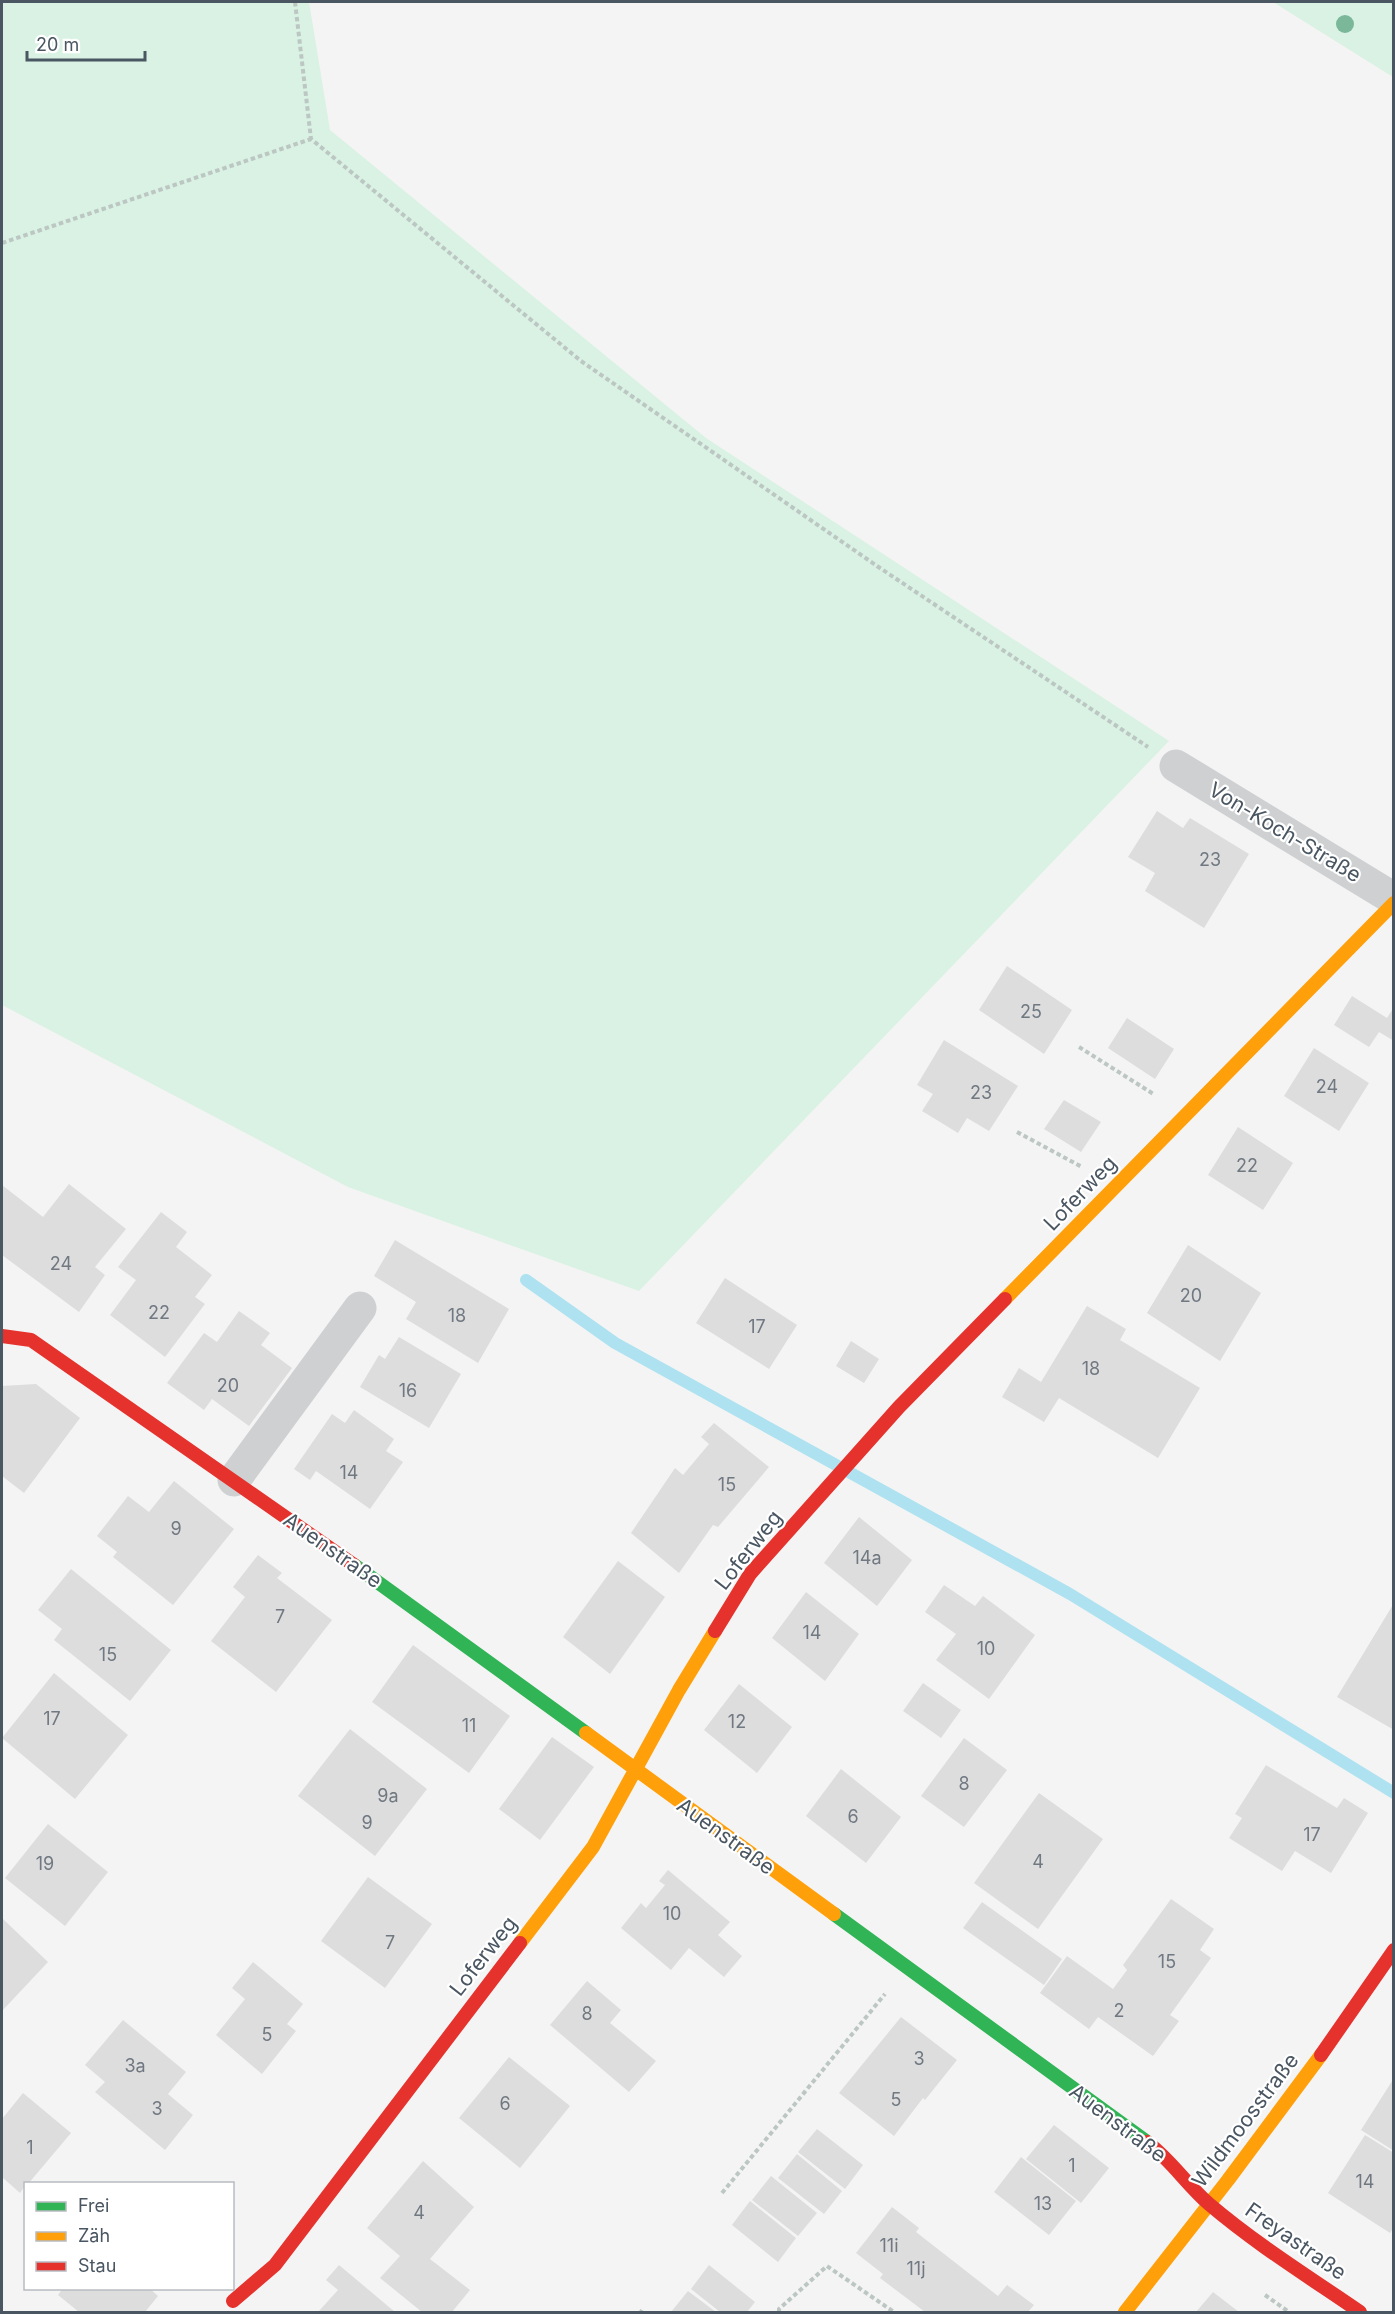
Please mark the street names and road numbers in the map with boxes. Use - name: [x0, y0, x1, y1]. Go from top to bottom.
- street label: Von-Koch-Straße: [1204, 777, 1366, 887]
- street label: Loferweg: [1038, 1151, 1122, 1235]
- street label: Loferweg: [709, 1505, 787, 1595]
- street label: Auenstraße: [279, 1507, 387, 1593]
- street label: Auenstraße: [672, 1792, 780, 1880]
- street label: Loferweg: [444, 1911, 522, 2001]
- street label: Wildmoosstraße: [1187, 2048, 1303, 2192]
- street label: Auenstraße: [1065, 2079, 1171, 2167]
- street label: Freyastraße: [1241, 2197, 1351, 2285]

